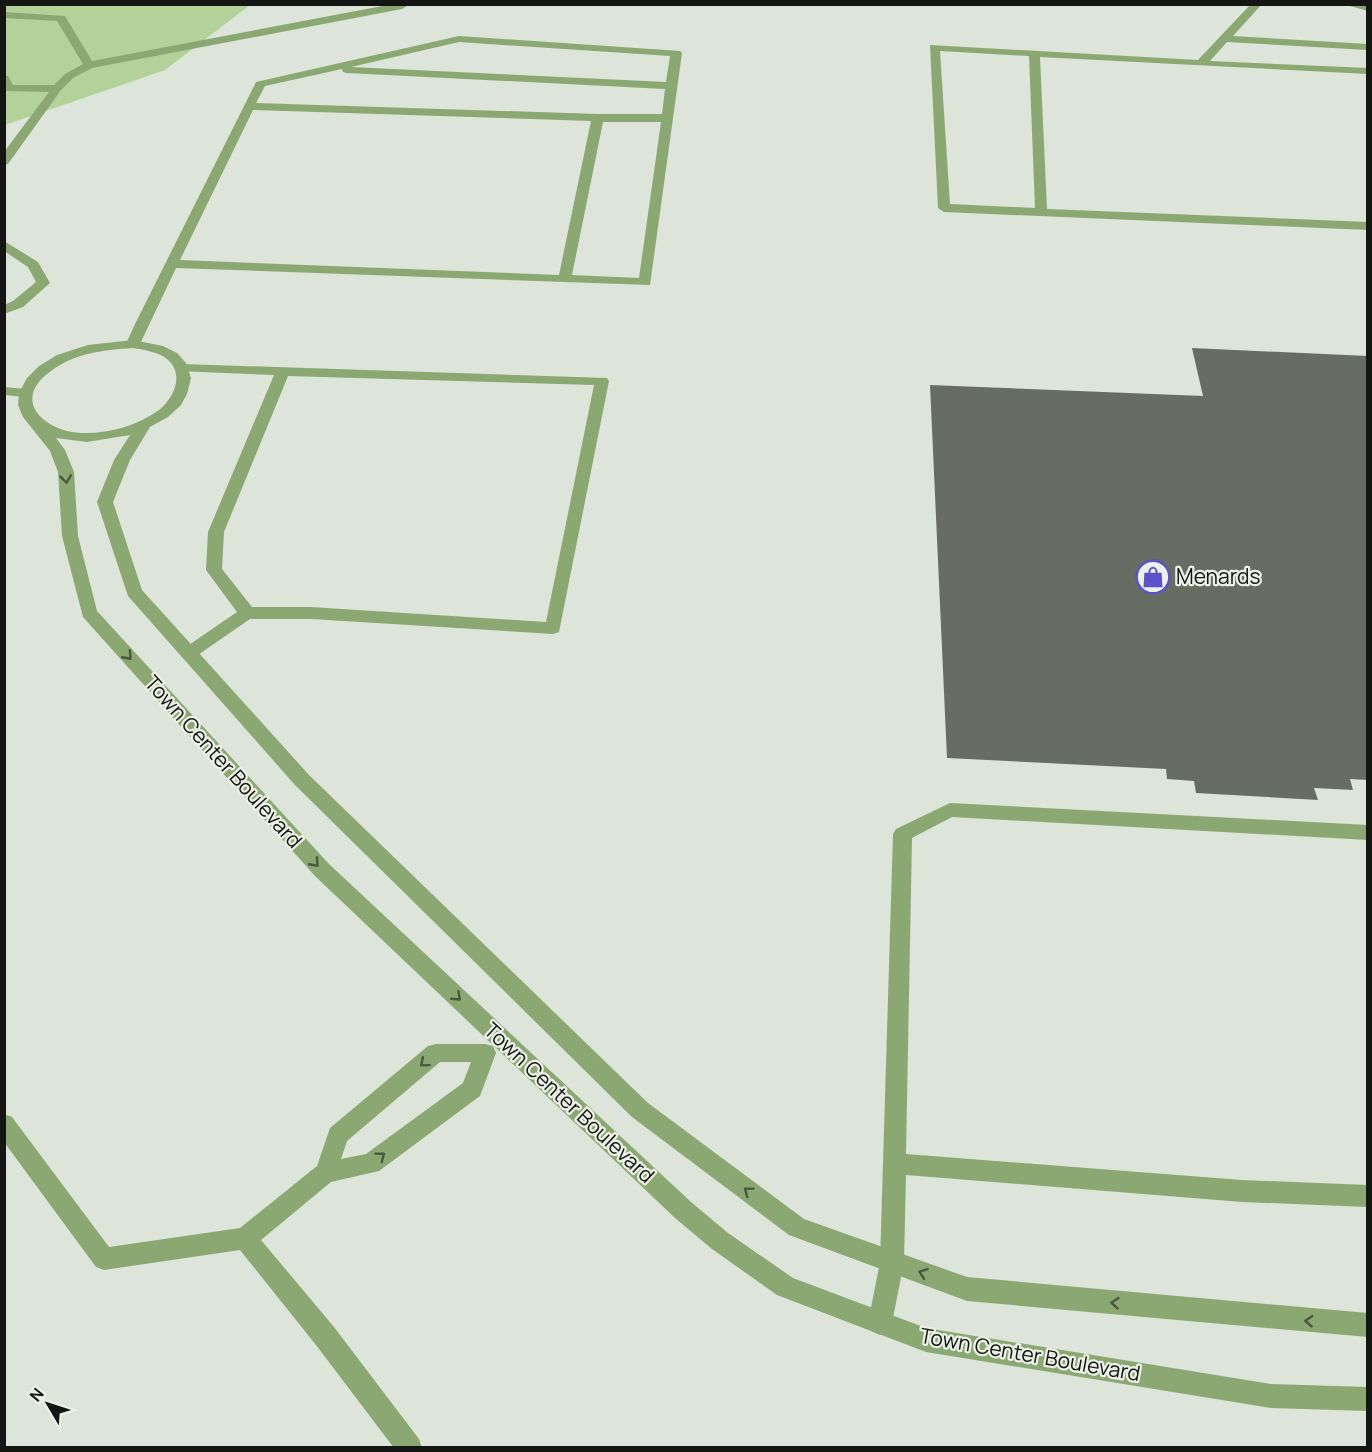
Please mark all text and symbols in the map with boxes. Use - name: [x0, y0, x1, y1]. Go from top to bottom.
- one-way arrow: [59, 474, 71, 483]
- shop icon: Menards: [1135, 559, 1171, 595]
- place label: Menards: [1176, 562, 1261, 590]
- one-way arrow: [121, 650, 132, 660]
- street label: Town Center Boulevard: [139, 669, 309, 854]
- one-way arrow: [308, 856, 319, 867]
- one-way arrow: [450, 990, 460, 1001]
- street label: Town Center Boulevard: [479, 1016, 661, 1189]
- one-way arrow: [420, 1055, 431, 1066]
- one-way arrow: [375, 1152, 386, 1163]
- one-way arrow: [744, 1188, 755, 1199]
- one-way arrow: [919, 1268, 929, 1281]
- one-way arrow: [1110, 1297, 1119, 1310]
- one-way arrow: [1305, 1315, 1314, 1328]
- street label: Town Center Boulevard: [918, 1321, 1142, 1387]
- north arrow: [18, 1374, 78, 1434]
- text: N: [24, 1383, 49, 1406]

